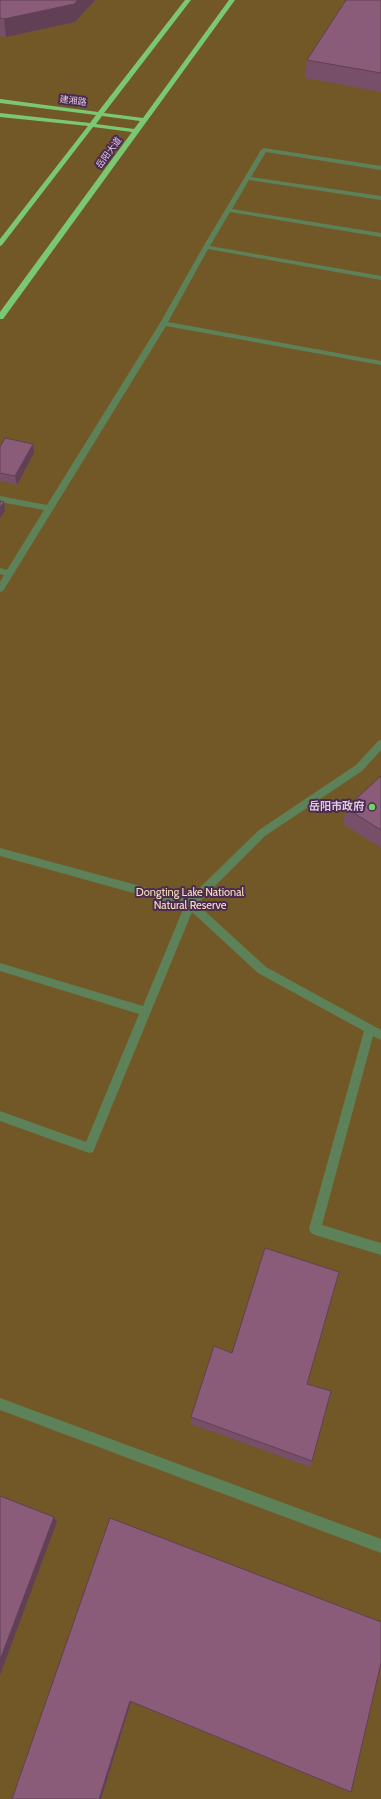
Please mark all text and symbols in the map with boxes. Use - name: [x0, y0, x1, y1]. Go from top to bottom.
- street label: 建湘路: [59, 94, 87, 108]
- street label: 岳阳大道: [94, 135, 124, 171]
- place label: 岳阳市政府: [309, 800, 364, 814]
- marker: 岳阳市政府: [367, 802, 377, 812]
- park label: Dongting Lake National Natural Reserve: [136, 886, 244, 912]

